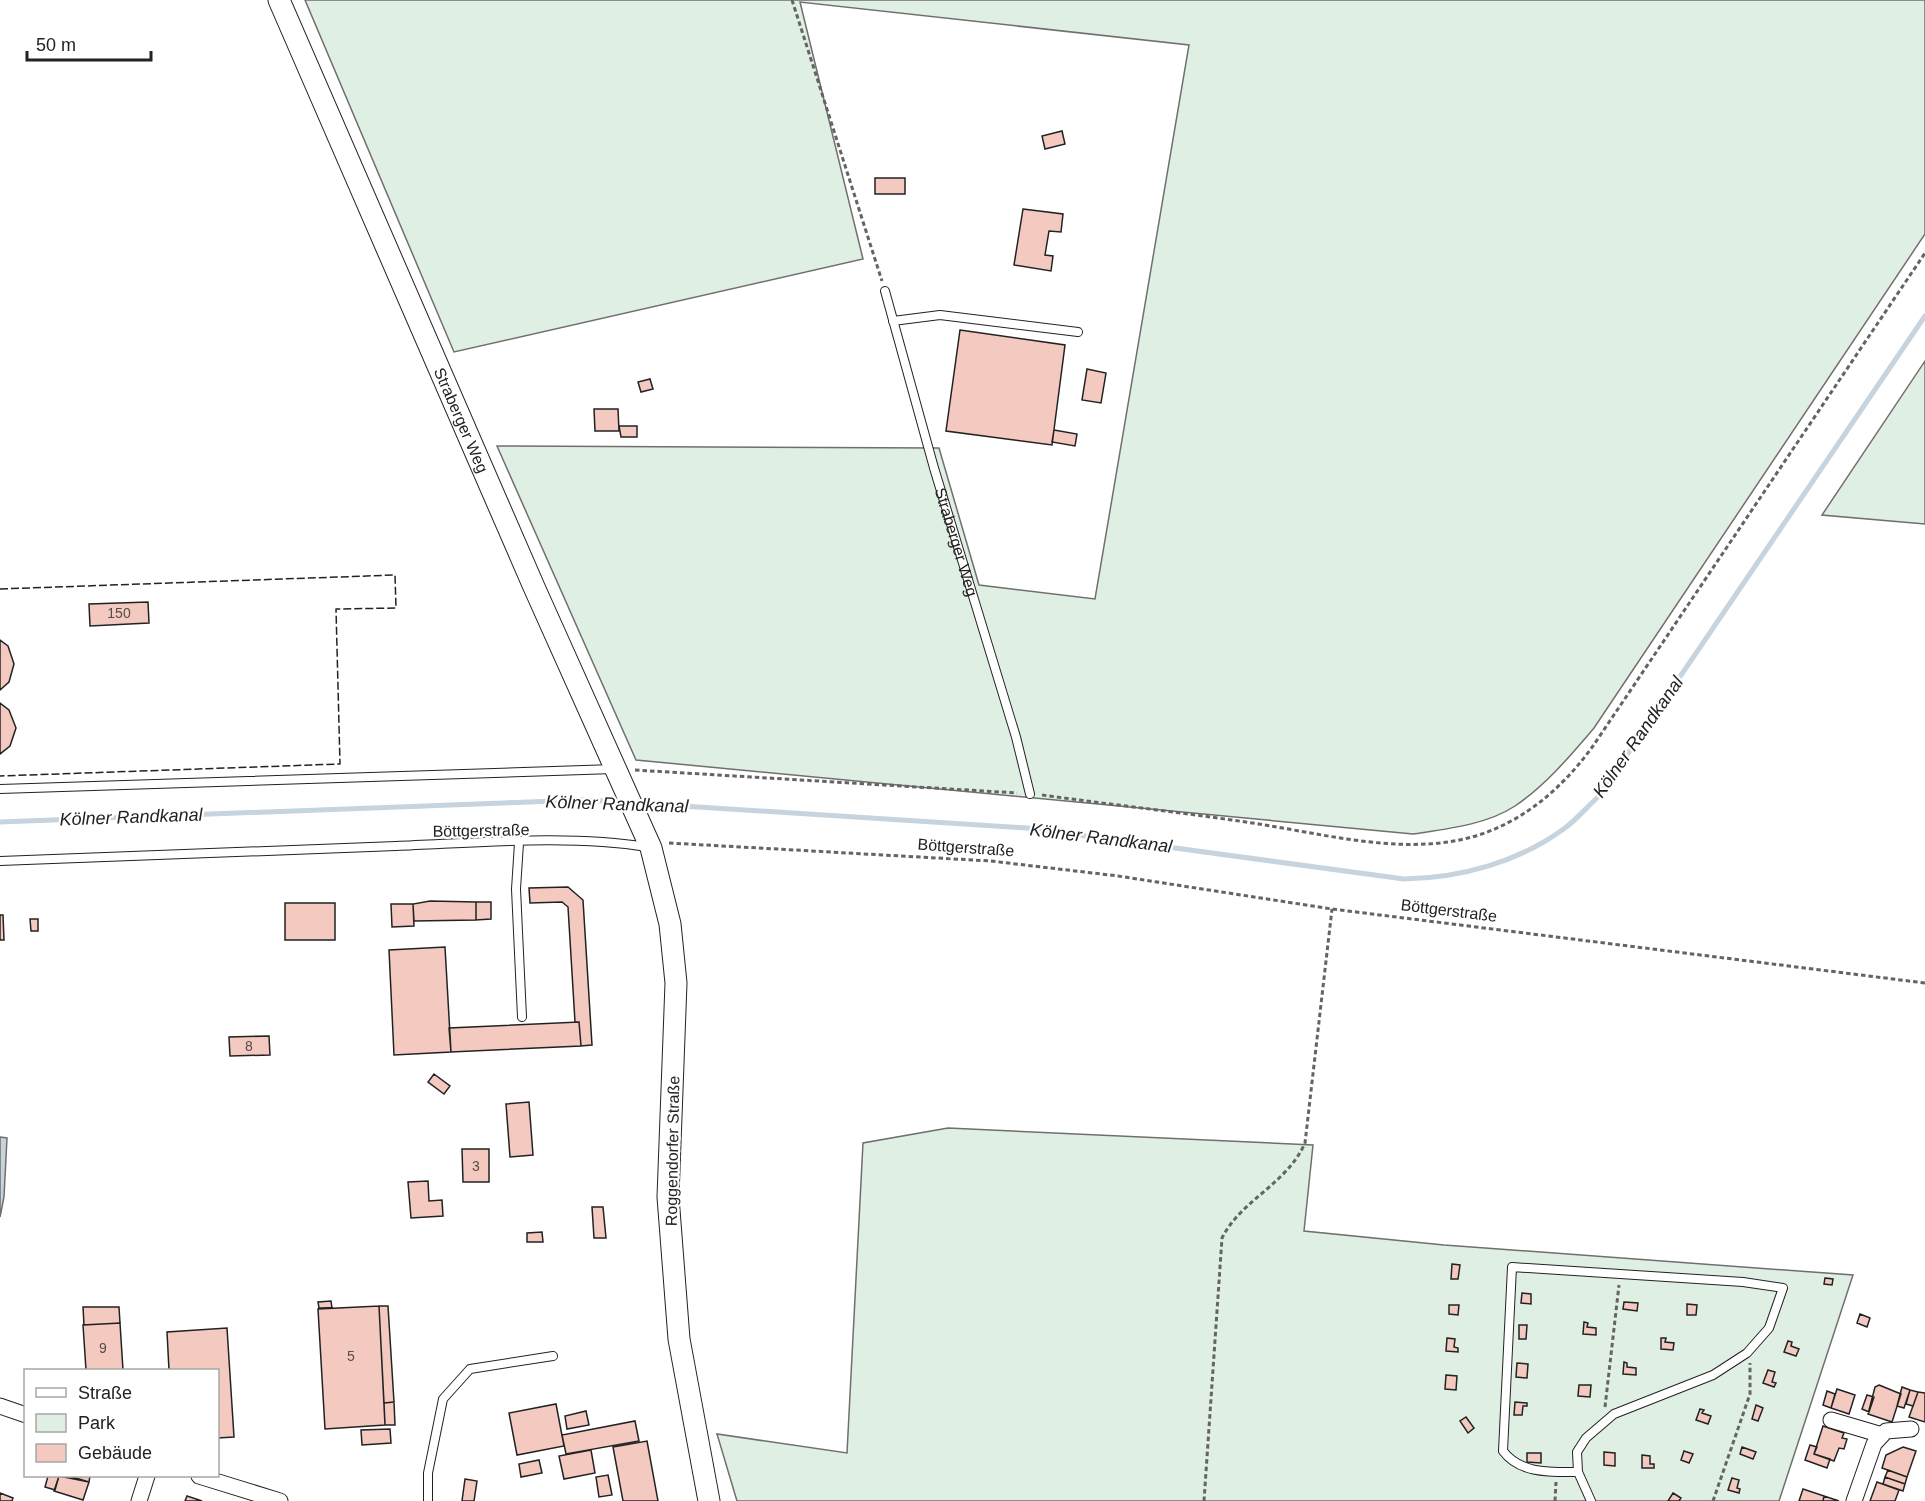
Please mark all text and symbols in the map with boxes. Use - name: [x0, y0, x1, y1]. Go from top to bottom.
- scale bar: [27, 24, 152, 62]
- text: 50 m: [36, 35, 76, 55]
- street label: Straberger Weg: [431, 365, 491, 475]
- street label: Straberger Weg: [932, 486, 981, 599]
- house number: 150: [107, 605, 131, 621]
- water label: Kölner Randkanal: [1589, 672, 1688, 801]
- water label: Kölner Randkanal: [545, 792, 690, 817]
- water label: Kölner Randkanal: [59, 804, 204, 829]
- water label: Kölner Randkanal: [1029, 819, 1174, 857]
- street label: Böttgerstraße: [432, 821, 530, 840]
- street label: Böttgerstraße: [917, 836, 1015, 859]
- street label: Böttgerstraße: [1400, 896, 1498, 925]
- house number: 8: [245, 1038, 253, 1054]
- street label: Roggendorfer Straße: [663, 1076, 682, 1226]
- house number: 3: [472, 1158, 480, 1174]
- house number: 9: [99, 1340, 107, 1356]
- house number: 5: [347, 1348, 355, 1364]
- legend: [24, 1369, 219, 1477]
- text: Straße: [78, 1383, 132, 1403]
- text: Park: [78, 1413, 116, 1433]
- text: Gebäude: [78, 1443, 152, 1463]

